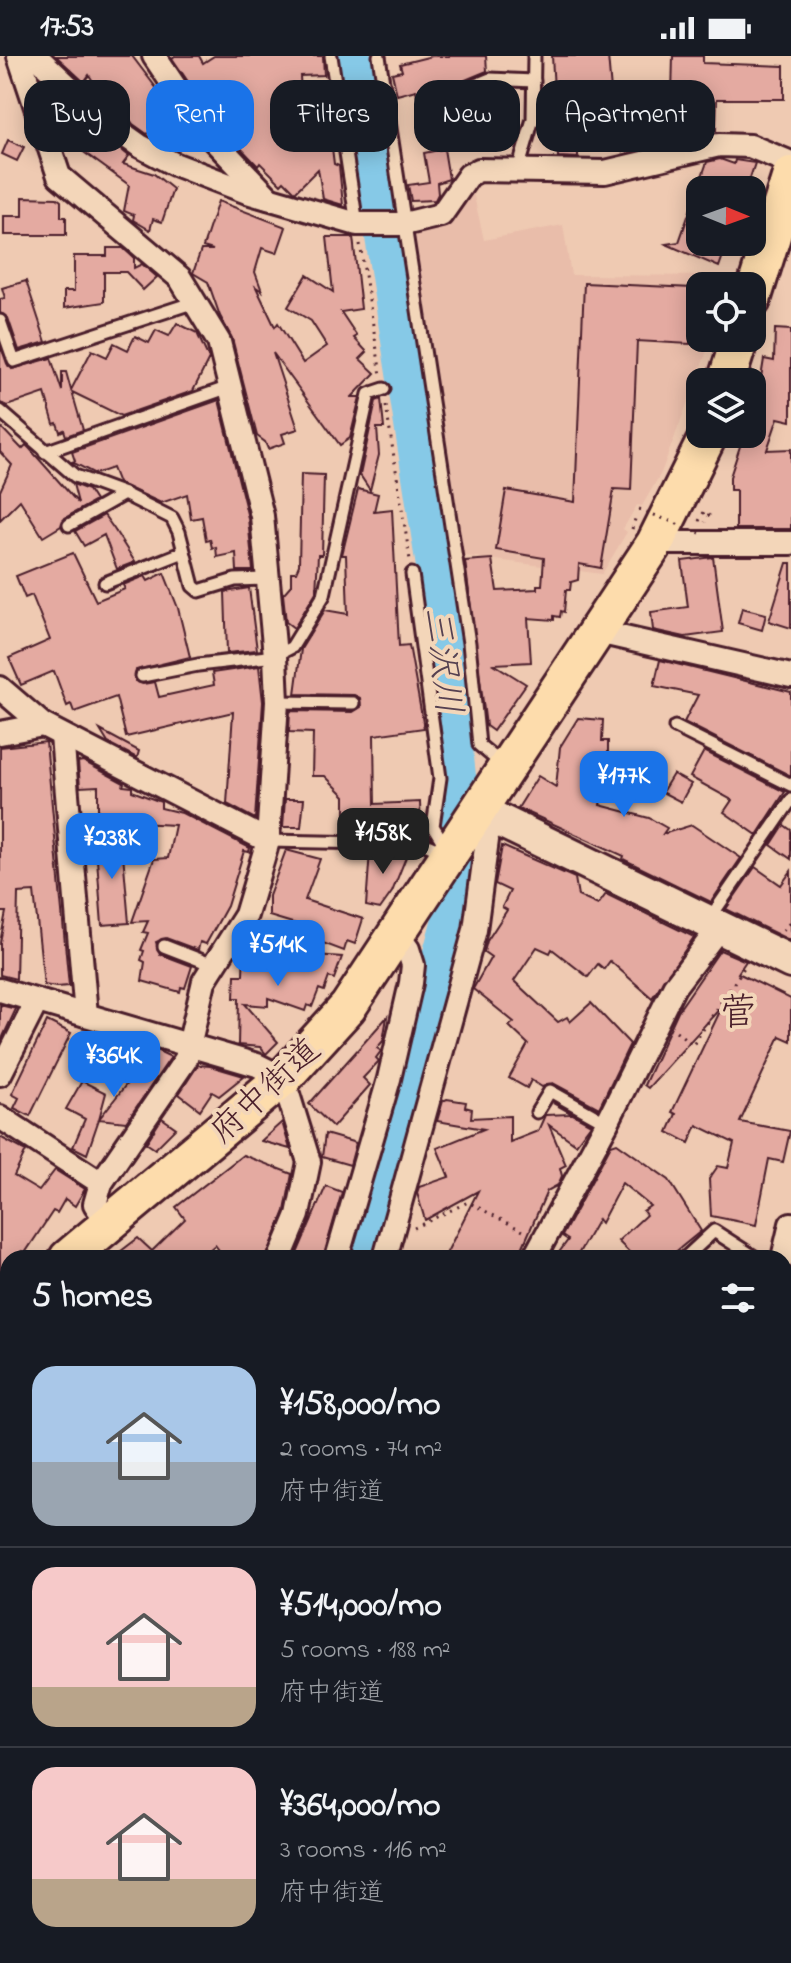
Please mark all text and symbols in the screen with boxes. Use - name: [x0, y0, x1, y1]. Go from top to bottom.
- text: 17:53: [40, 6, 94, 50]
- chip: Buy: [24, 80, 130, 152]
- chip: Rent: [146, 80, 254, 152]
- chip: Filters: [270, 80, 398, 152]
- chip: New: [414, 80, 520, 152]
- chip: Apartment: [536, 80, 715, 152]
- north arrow: [686, 176, 766, 256]
- map controls: [686, 176, 766, 448]
- button: locate: [686, 272, 766, 352]
- button: layers: [686, 368, 766, 448]
- water label: 三沢川: [408, 604, 473, 717]
- pin: ¥177K: [568, 751, 680, 819]
- text: ¥177K: [598, 758, 650, 796]
- pin: ¥158K: [327, 808, 439, 876]
- pin: ¥238K: [56, 813, 168, 881]
- text: ¥158K: [355, 815, 411, 853]
- text: ¥238K: [84, 820, 140, 858]
- pin: ¥514K: [222, 920, 334, 988]
- text: ¥514K: [250, 927, 306, 965]
- district label: 菅: [719, 987, 757, 1043]
- street label: 府中街道: [200, 1027, 334, 1157]
- pin: ¥364K: [58, 1031, 170, 1099]
- text: ¥364K: [86, 1038, 142, 1076]
- text: 5 homes: [32, 1273, 153, 1323]
- icon: filters: [716, 1276, 760, 1320]
- text: ¥158,000/mo: [280, 1381, 441, 1431]
- icon: home: [96, 1398, 192, 1494]
- text: 2 rooms · 74 m²: [280, 1431, 442, 1469]
- text: 府中街道: [280, 1474, 384, 1512]
- text: ¥514,000/mo: [280, 1582, 442, 1632]
- icon: home: [96, 1599, 192, 1695]
- text: 5 rooms · 188 m²: [280, 1632, 451, 1670]
- text: 府中街道: [280, 1675, 384, 1713]
- text: ¥364,000/mo: [280, 1782, 441, 1832]
- icon: home: [96, 1799, 192, 1895]
- text: 3 rooms · 116 m²: [280, 1832, 447, 1870]
- text: 府中街道: [280, 1875, 384, 1913]

